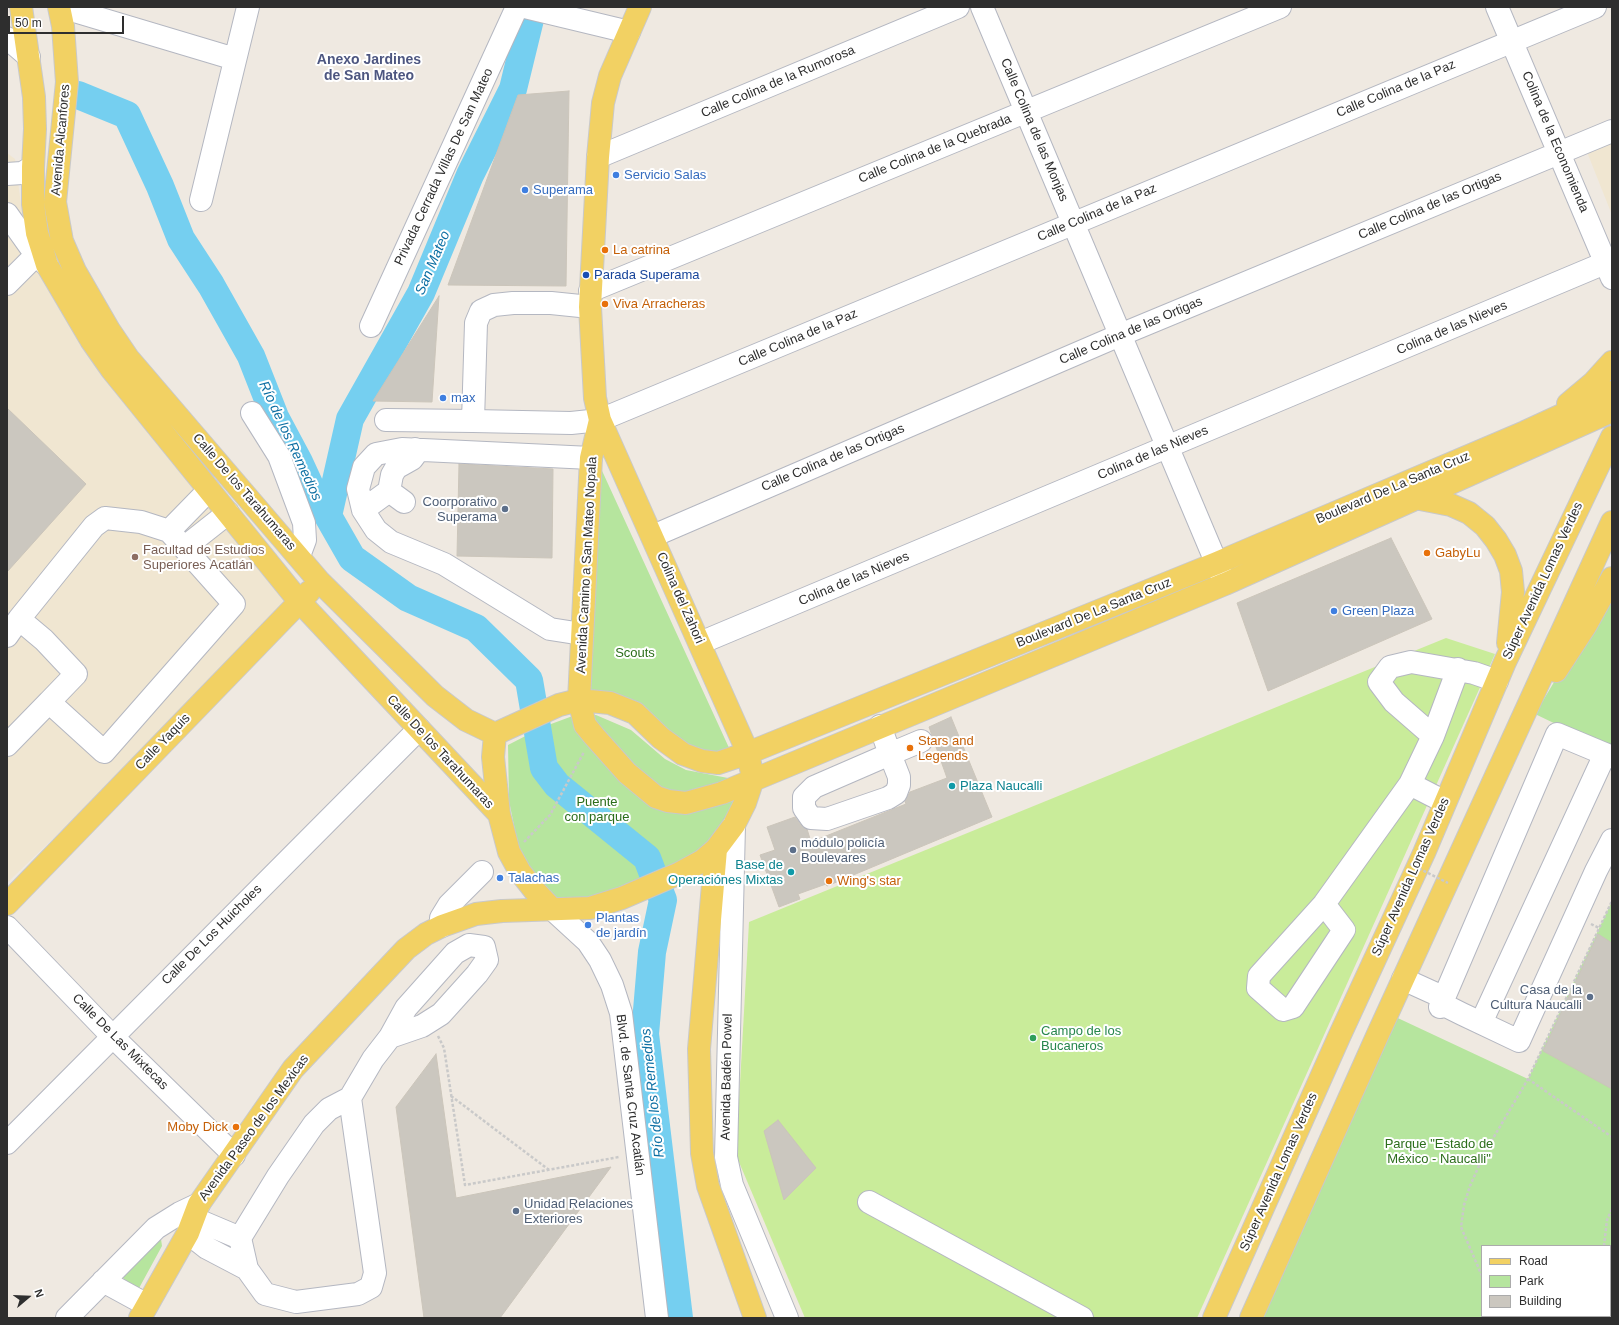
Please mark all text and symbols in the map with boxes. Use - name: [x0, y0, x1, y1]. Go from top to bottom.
- scale bar: [10, 8, 126, 34]
- text: 50 m: [15, 16, 42, 30]
- street label: Calle Colina de la Rumorosa: [699, 42, 857, 122]
- district label: Anexo Jardines de San Mateo: [317, 52, 421, 84]
- street label: Calle Colina de las Monjas: [997, 56, 1071, 204]
- street label: Calle Colina de la Paz: [1334, 57, 1458, 121]
- street label: Privada Cerrada Villas De San Mateo: [391, 66, 497, 268]
- street label: Colina de la Economienda: [1518, 69, 1592, 215]
- street label: Avenida Alcanfores: [48, 84, 74, 196]
- street label: Calle Colina de la Quebrada: [856, 111, 1014, 187]
- place label: Servicio Salas: [624, 167, 706, 183]
- street label: Calle Colina de las Ortigas: [1356, 169, 1504, 243]
- marker: Servicio Salas: [611, 170, 621, 180]
- street label: Calle Colina de la Paz: [1035, 181, 1159, 245]
- place label: Superama: [533, 182, 593, 198]
- marker: Superama: [520, 185, 530, 195]
- water label: San Mateo: [412, 229, 454, 297]
- place label: La catrina: [613, 242, 670, 258]
- marker: La catrina: [600, 245, 610, 255]
- place label: Parada Superama: [594, 267, 700, 283]
- marker: Parada Superama: [581, 270, 591, 280]
- street label: Calle Colina de las Ortigas: [1057, 294, 1205, 368]
- place label: Viva Arracheras: [613, 296, 705, 312]
- street label: Colina de las Nieves: [1394, 298, 1510, 358]
- marker: Viva Arracheras: [600, 299, 610, 309]
- street label: Calle Colina de la Paz: [736, 306, 860, 370]
- water label: Río de los Remedios: [255, 379, 325, 503]
- place label: max: [451, 390, 476, 406]
- marker: max: [438, 393, 448, 403]
- street label: Calle Colina de las Ortigas: [759, 421, 907, 495]
- street label: Colina de las Nieves: [1095, 423, 1211, 483]
- street label: Calle De los Tarahumaras: [189, 430, 299, 554]
- street label: Boulevard De La Santa Cruz: [1314, 448, 1472, 528]
- street label: Avenida Camino a San Mateo Nopala: [574, 456, 600, 674]
- place label: Coorporativo Superama: [423, 494, 497, 525]
- street label: Súper Avenida Lomas Verdes: [1500, 500, 1586, 662]
- marker: Coorporativo Superama: [500, 504, 510, 514]
- place label: Facultad de Estudios Superiores Acatlán: [143, 542, 264, 573]
- place label: GabyLu: [1435, 545, 1481, 561]
- marker: GabyLu: [1422, 548, 1432, 558]
- street label: Colina de las Nieves: [796, 549, 912, 609]
- street label: Colina del Zahori: [653, 550, 707, 646]
- marker: Facultad de Estudios Superiores Acatlán: [130, 552, 140, 562]
- street label: Boulevard De La Santa Cruz: [1014, 575, 1174, 651]
- place label: Green Plaza: [1342, 603, 1414, 619]
- marker: Green Plaza: [1329, 606, 1339, 616]
- park label: Scouts: [615, 645, 655, 661]
- street label: Calle De los Tarahumaras: [383, 692, 497, 812]
- street label: Calle Yaquis: [132, 711, 194, 773]
- place label: Stars and Legends: [918, 733, 974, 764]
- marker: Stars and Legends: [905, 743, 915, 753]
- place label: Plaza Naucalli: [960, 778, 1042, 794]
- marker: Plaza Naucalli: [947, 781, 957, 791]
- park label: Puente con parque: [564, 794, 630, 825]
- street label: Súper Avenida Lomas Verdes: [1369, 795, 1453, 959]
- place label: módulo policía Boulevares: [801, 835, 885, 866]
- marker: módulo policía Boulevares: [788, 845, 798, 855]
- place label: Base de Operaciónes Mixtas: [668, 857, 783, 888]
- marker: Base de Operaciónes Mixtas: [786, 867, 796, 877]
- place label: Talachas: [508, 870, 559, 886]
- marker: Talachas: [495, 873, 505, 883]
- place label: Wing's star: [837, 873, 901, 889]
- marker: Wing's star: [824, 876, 834, 886]
- street label: Calle De Los Huicholes: [159, 882, 265, 988]
- place label: Plantas de jardín: [596, 910, 647, 941]
- marker: Plantas de jardín: [583, 920, 593, 930]
- place label: Casa de la Cultura Naucalli: [1490, 982, 1582, 1013]
- street label: Calle De Las Mixtecas: [69, 991, 171, 1093]
- marker: Casa de la Cultura Naucalli: [1585, 992, 1595, 1002]
- street label: Blvd. de Santa Cruz Acatlán: [612, 1013, 648, 1177]
- street label: Avenida Badén Powel: [718, 1013, 736, 1141]
- place label: Campo de los Bucaneros: [1041, 1023, 1121, 1054]
- water label: Río de los Remedios: [638, 1028, 668, 1158]
- marker: Campo de los Bucaneros: [1028, 1033, 1038, 1043]
- street label: Avenida Paseo de los Mexicas: [196, 1052, 312, 1204]
- street label: Súper Avenida Lomas Verdes: [1237, 1090, 1321, 1254]
- place label: Moby Dick: [167, 1119, 228, 1135]
- marker: Moby Dick: [231, 1122, 241, 1132]
- park label: Parque "Estado de México - Naucalli": [1385, 1136, 1493, 1167]
- place label: Unidad Relaciones Exteriores: [524, 1196, 633, 1227]
- marker: Unidad Relaciones Exteriores: [511, 1206, 521, 1216]
- legend: [1481, 1245, 1611, 1317]
- text: Road: [1519, 1254, 1548, 1268]
- text: Park: [1519, 1274, 1544, 1288]
- north arrow: [8, 1277, 48, 1317]
- text: N: [32, 1287, 46, 1299]
- text: Building: [1519, 1294, 1562, 1308]

